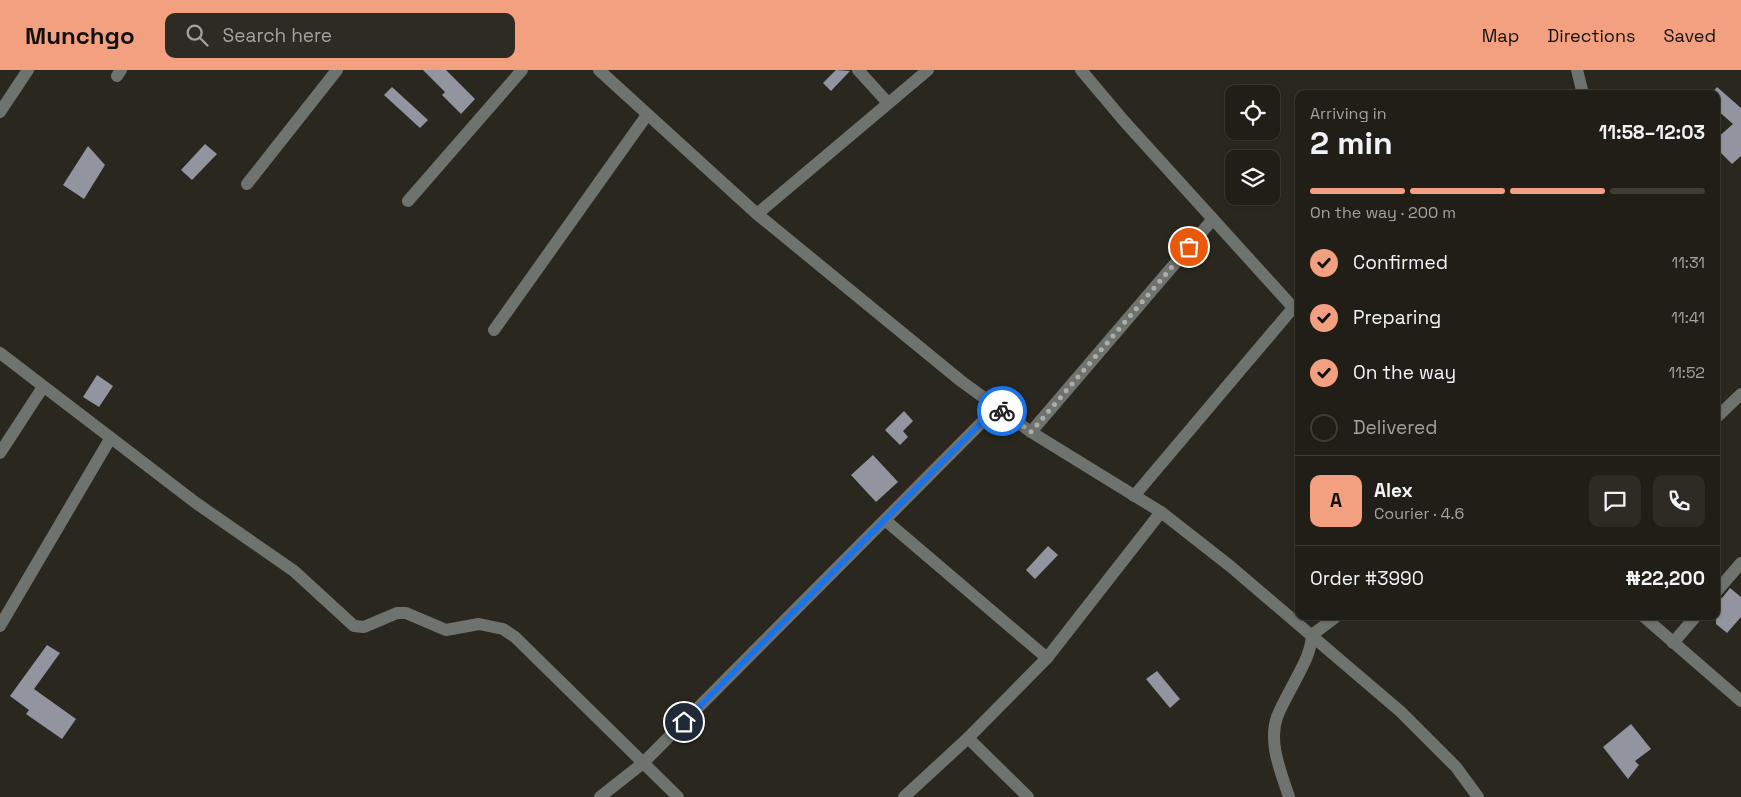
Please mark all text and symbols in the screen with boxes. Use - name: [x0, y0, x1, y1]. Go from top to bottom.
- search box: [165, 13, 515, 58]
- text: Munchgo: [25, 20, 135, 51]
- icon: search: [183, 21, 211, 49]
- text: Search here: [223, 23, 332, 48]
- text: Map: [1482, 24, 1519, 47]
- text: Directions: [1547, 24, 1636, 47]
- text: Saved: [1664, 24, 1716, 47]
- map controls: [1225, 85, 1280, 205]
- button: locate: [1225, 85, 1280, 140]
- text: Arriving in: [1310, 103, 1387, 124]
- text: 11:58–12:03: [1599, 120, 1705, 145]
- text: 2 min: [1310, 123, 1393, 163]
- button: layers: [1225, 150, 1280, 205]
- text: On the way · 200 m: [1310, 202, 1456, 223]
- pin: [1168, 226, 1210, 268]
- icon: bag: [1175, 233, 1203, 261]
- icon: check: [1310, 249, 1338, 277]
- text: Confirmed: [1353, 250, 1448, 275]
- text: 11:31: [1671, 252, 1705, 273]
- icon: check: [1310, 304, 1338, 332]
- text: Preparing: [1353, 305, 1441, 330]
- text: 11:41: [1671, 307, 1705, 328]
- icon: check: [1310, 359, 1338, 387]
- text: On the way: [1353, 360, 1456, 385]
- text: 11:52: [1668, 362, 1705, 383]
- courier: [977, 386, 1027, 436]
- icon: bike: [988, 397, 1016, 425]
- text: Delivered: [1353, 415, 1438, 440]
- button: chat: [1589, 475, 1641, 527]
- button: phone: [1653, 475, 1705, 527]
- text: Alex: [1374, 478, 1413, 503]
- text: A: [1330, 488, 1342, 513]
- text: Courier · 4.6: [1374, 503, 1464, 524]
- text: Order #3990: [1310, 566, 1424, 591]
- text: ₦22,200: [1626, 566, 1705, 591]
- pin: [663, 701, 705, 743]
- icon: home: [670, 708, 698, 736]

